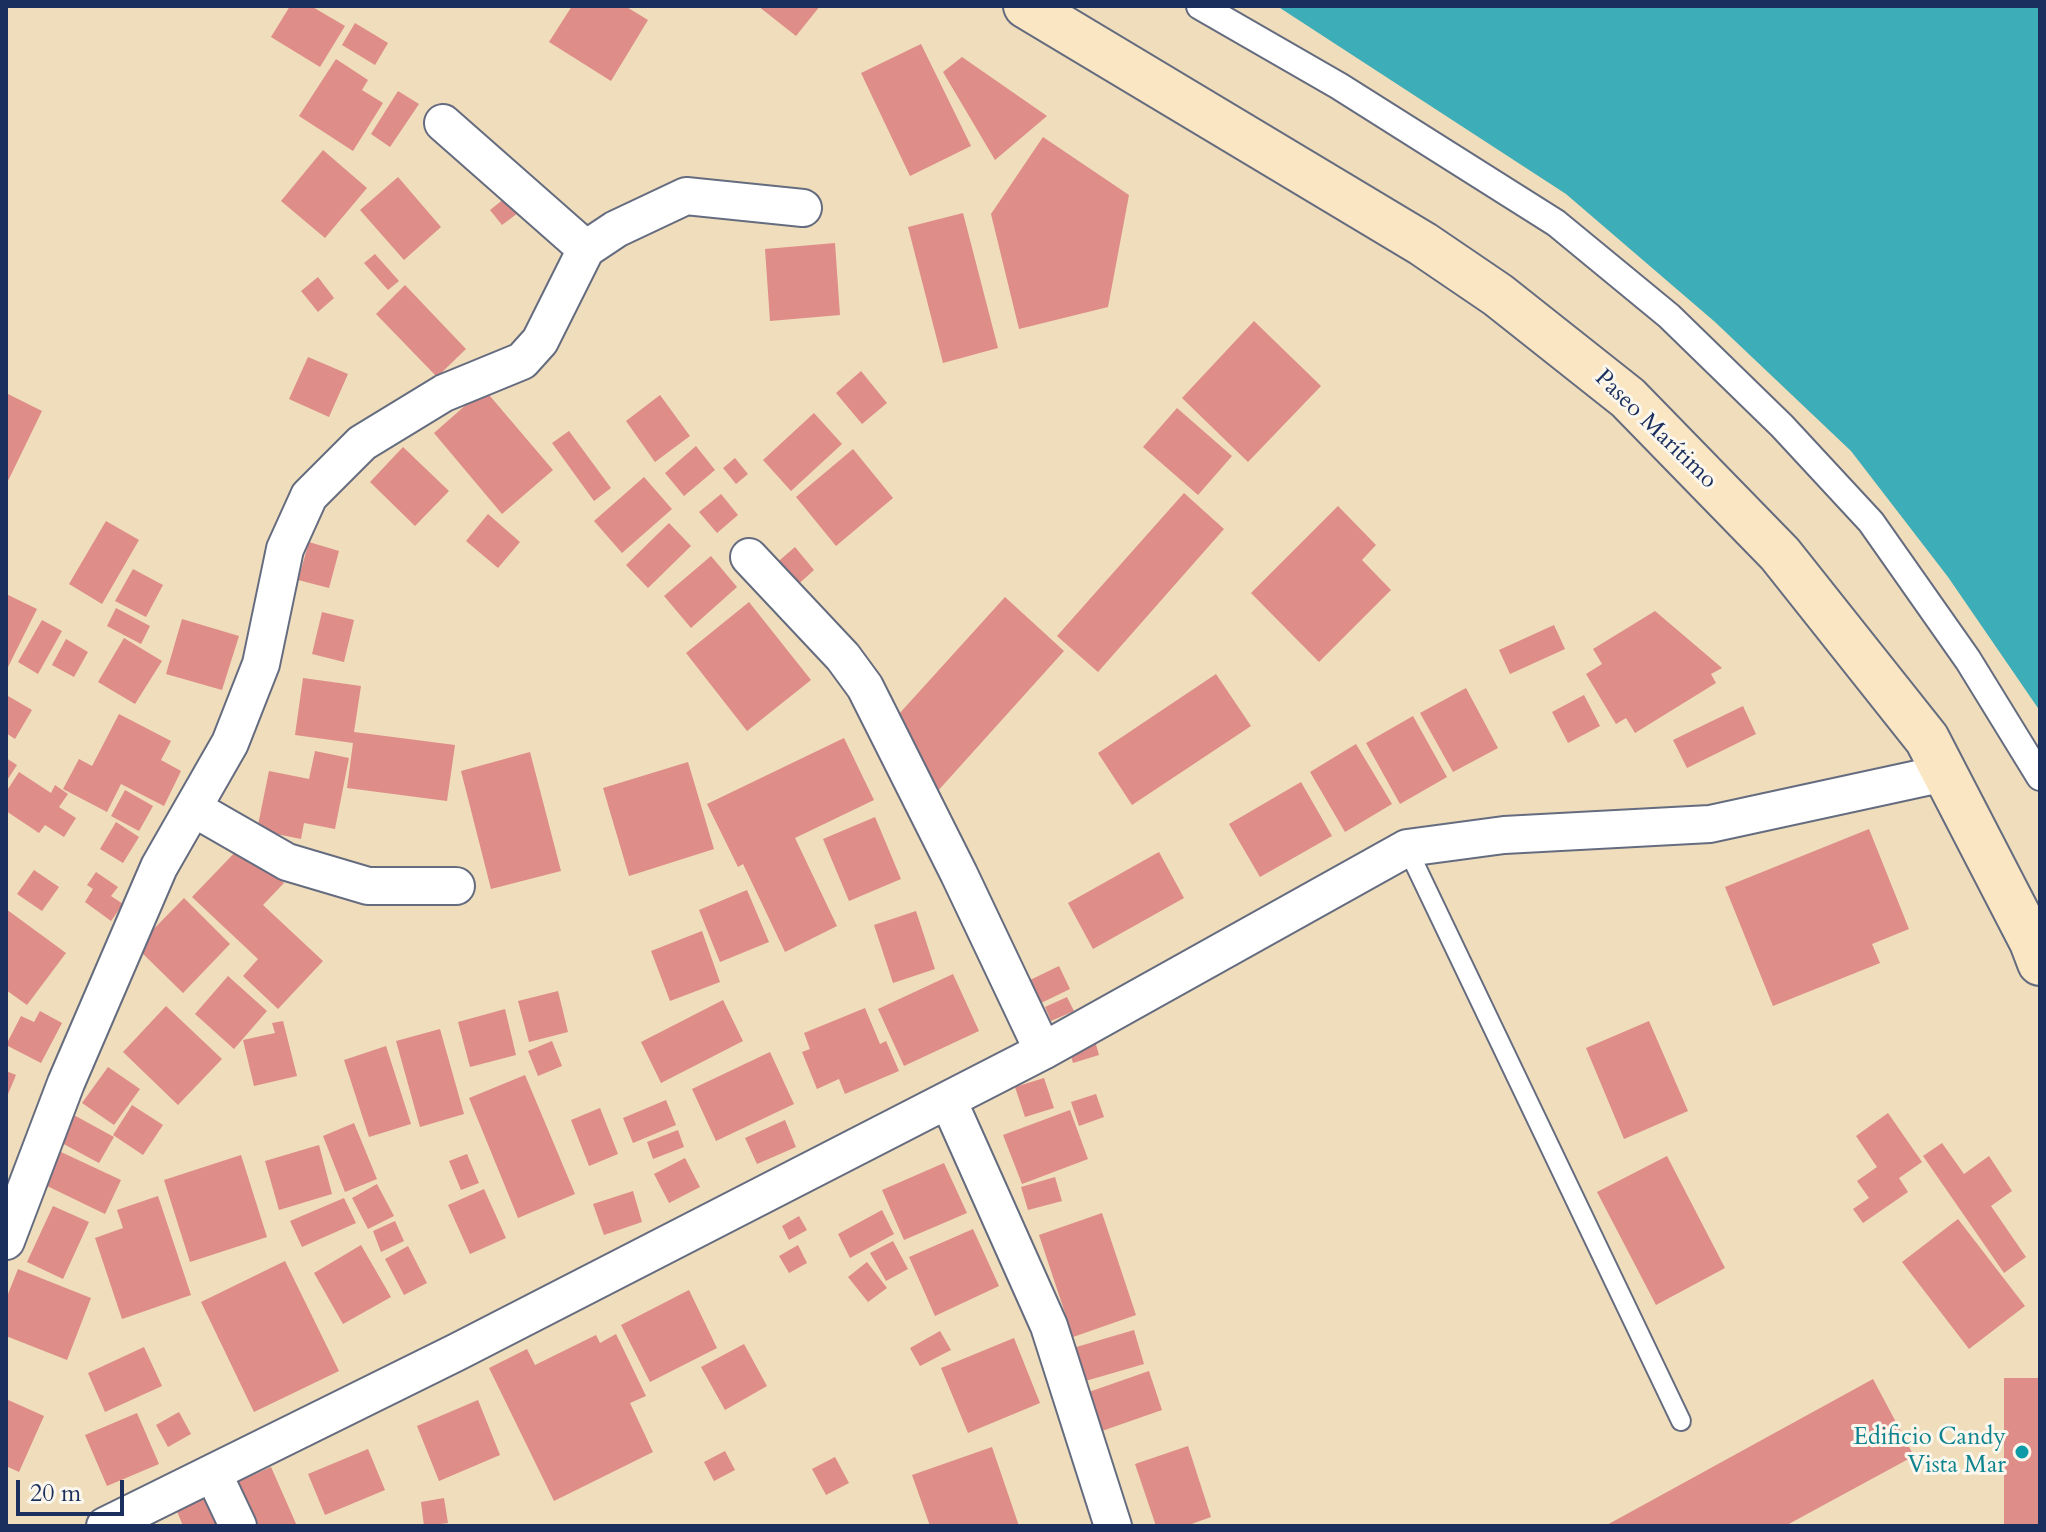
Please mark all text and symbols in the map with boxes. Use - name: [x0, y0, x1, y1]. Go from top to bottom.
- street label: Paseo Marítimo: [1588, 364, 1722, 496]
- place label: Edificio Candy Vista Mar: [1853, 1424, 2006, 1480]
- marker: Edificio Candy Vista Mar: [2013, 1443, 2031, 1461]
- scale bar: [20, 1464, 128, 1514]
- text: 20 m: [30, 1477, 81, 1510]

